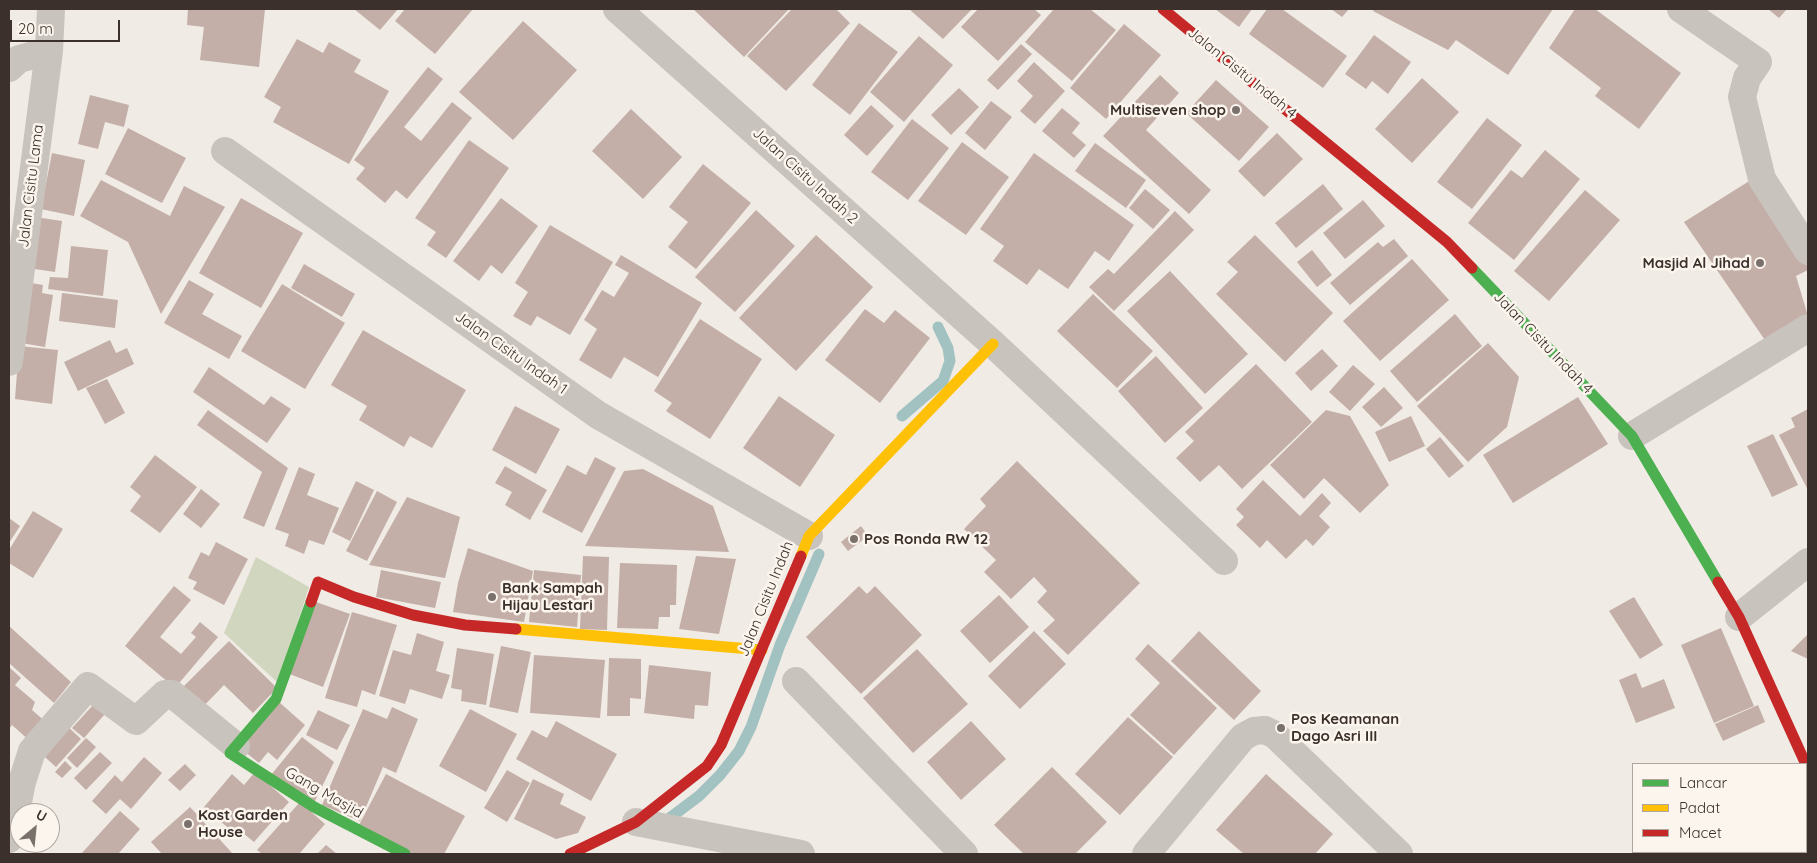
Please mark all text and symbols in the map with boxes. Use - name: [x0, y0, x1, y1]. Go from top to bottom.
- scale bar: [12, 10, 122, 42]
- text: 20 m: [18, 19, 53, 38]
- street label: Jalan Cisitu Indah 4: [1184, 24, 1300, 122]
- place label: Multiseven shop: [1110, 101, 1226, 119]
- marker: Multiseven shop: [1230, 104, 1242, 116]
- street label: Jalan Cisitu Lama: [15, 123, 47, 249]
- street label: Jalan Cisitu Indah 2: [749, 124, 861, 228]
- place label: Masjid Al Jihad: [1642, 254, 1750, 272]
- marker: Masjid Al Jihad: [1754, 257, 1766, 269]
- street label: Jalan Cisitu Indah 4: [1490, 288, 1596, 398]
- street label: Jalan Cisitu Indah 1: [451, 308, 571, 398]
- place label: Pos Ronda RW 12: [864, 530, 988, 548]
- marker: Pos Ronda RW 12: [848, 533, 860, 545]
- street label: Jalan Cisitu Indah: [735, 539, 797, 659]
- place label: Bank Sampah Hijau Lestari: [502, 579, 603, 614]
- marker: Bank Sampah Hijau Lestari: [486, 591, 498, 603]
- place label: Pos Keamanan Dago Asri III: [1291, 710, 1399, 745]
- marker: Pos Keamanan Dago Asri III: [1275, 722, 1287, 734]
- legend: [1632, 763, 1807, 853]
- street label: Gang Masjid: [282, 764, 366, 822]
- text: Lancar: [1679, 773, 1727, 792]
- text: Padat: [1679, 798, 1720, 817]
- north arrow: [10, 803, 60, 853]
- text: U: [33, 805, 50, 826]
- place label: Kost Garden House: [198, 806, 288, 841]
- marker: Kost Garden House: [182, 818, 194, 830]
- text: Macet: [1679, 823, 1722, 842]

